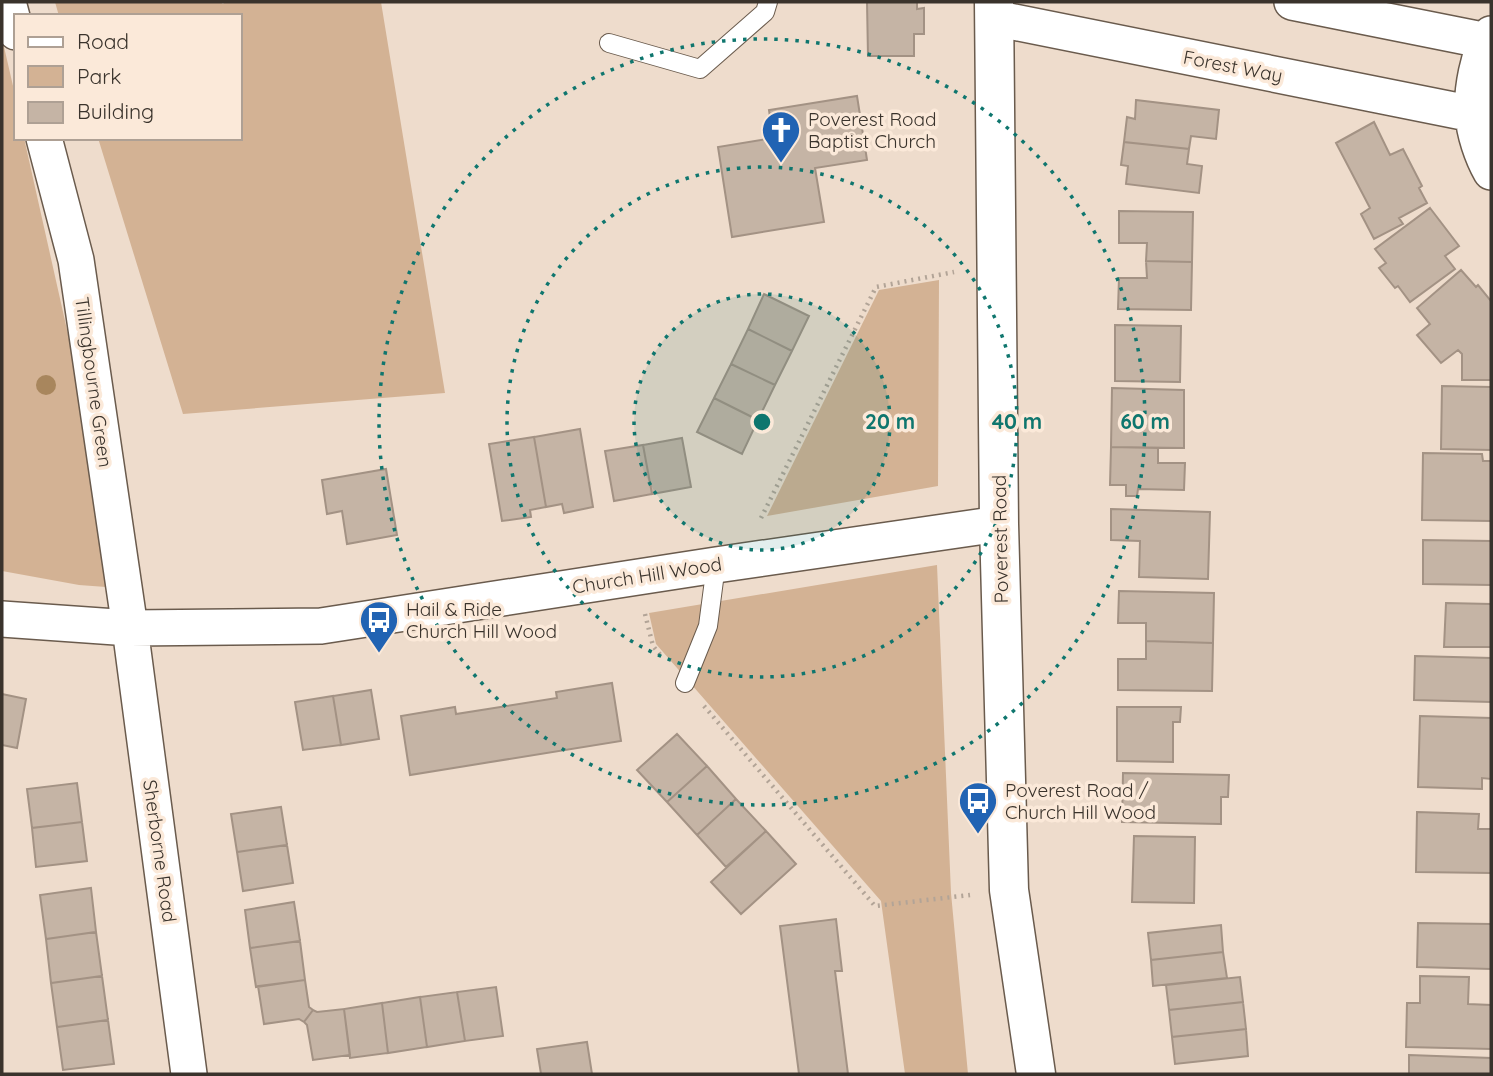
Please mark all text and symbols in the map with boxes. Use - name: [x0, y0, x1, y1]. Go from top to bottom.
- legend: [14, 14, 242, 140]
- text: Road: [77, 28, 129, 54]
- street label: Forest Way: [1181, 45, 1285, 87]
- text: Park: [77, 63, 121, 89]
- text: Building: [77, 98, 154, 124]
- place label: Poverest Road Baptist Church: [808, 107, 937, 153]
- church icon: Poverest Road Baptist Church: [760, 109, 802, 164]
- street label: Tillingbourne Green: [70, 295, 118, 469]
- text: 20 m: [865, 408, 915, 434]
- text: 40 m: [992, 408, 1042, 434]
- text: 60 m: [1120, 408, 1170, 434]
- centre of rings: [750, 410, 774, 434]
- street label: Poverest Road: [987, 475, 1013, 603]
- street label: Church Hill Wood: [571, 551, 723, 599]
- place label: Hail & Ride Church Hill Wood: [406, 597, 557, 643]
- bus stop icon: Hail & Ride Church Hill Wood: [358, 599, 400, 654]
- street label: Sherborne Road: [138, 778, 182, 924]
- place label: Poverest Road / Church Hill Wood: [1005, 778, 1156, 824]
- bus stop icon: Poverest Road / Church Hill Wood: [957, 780, 999, 835]

